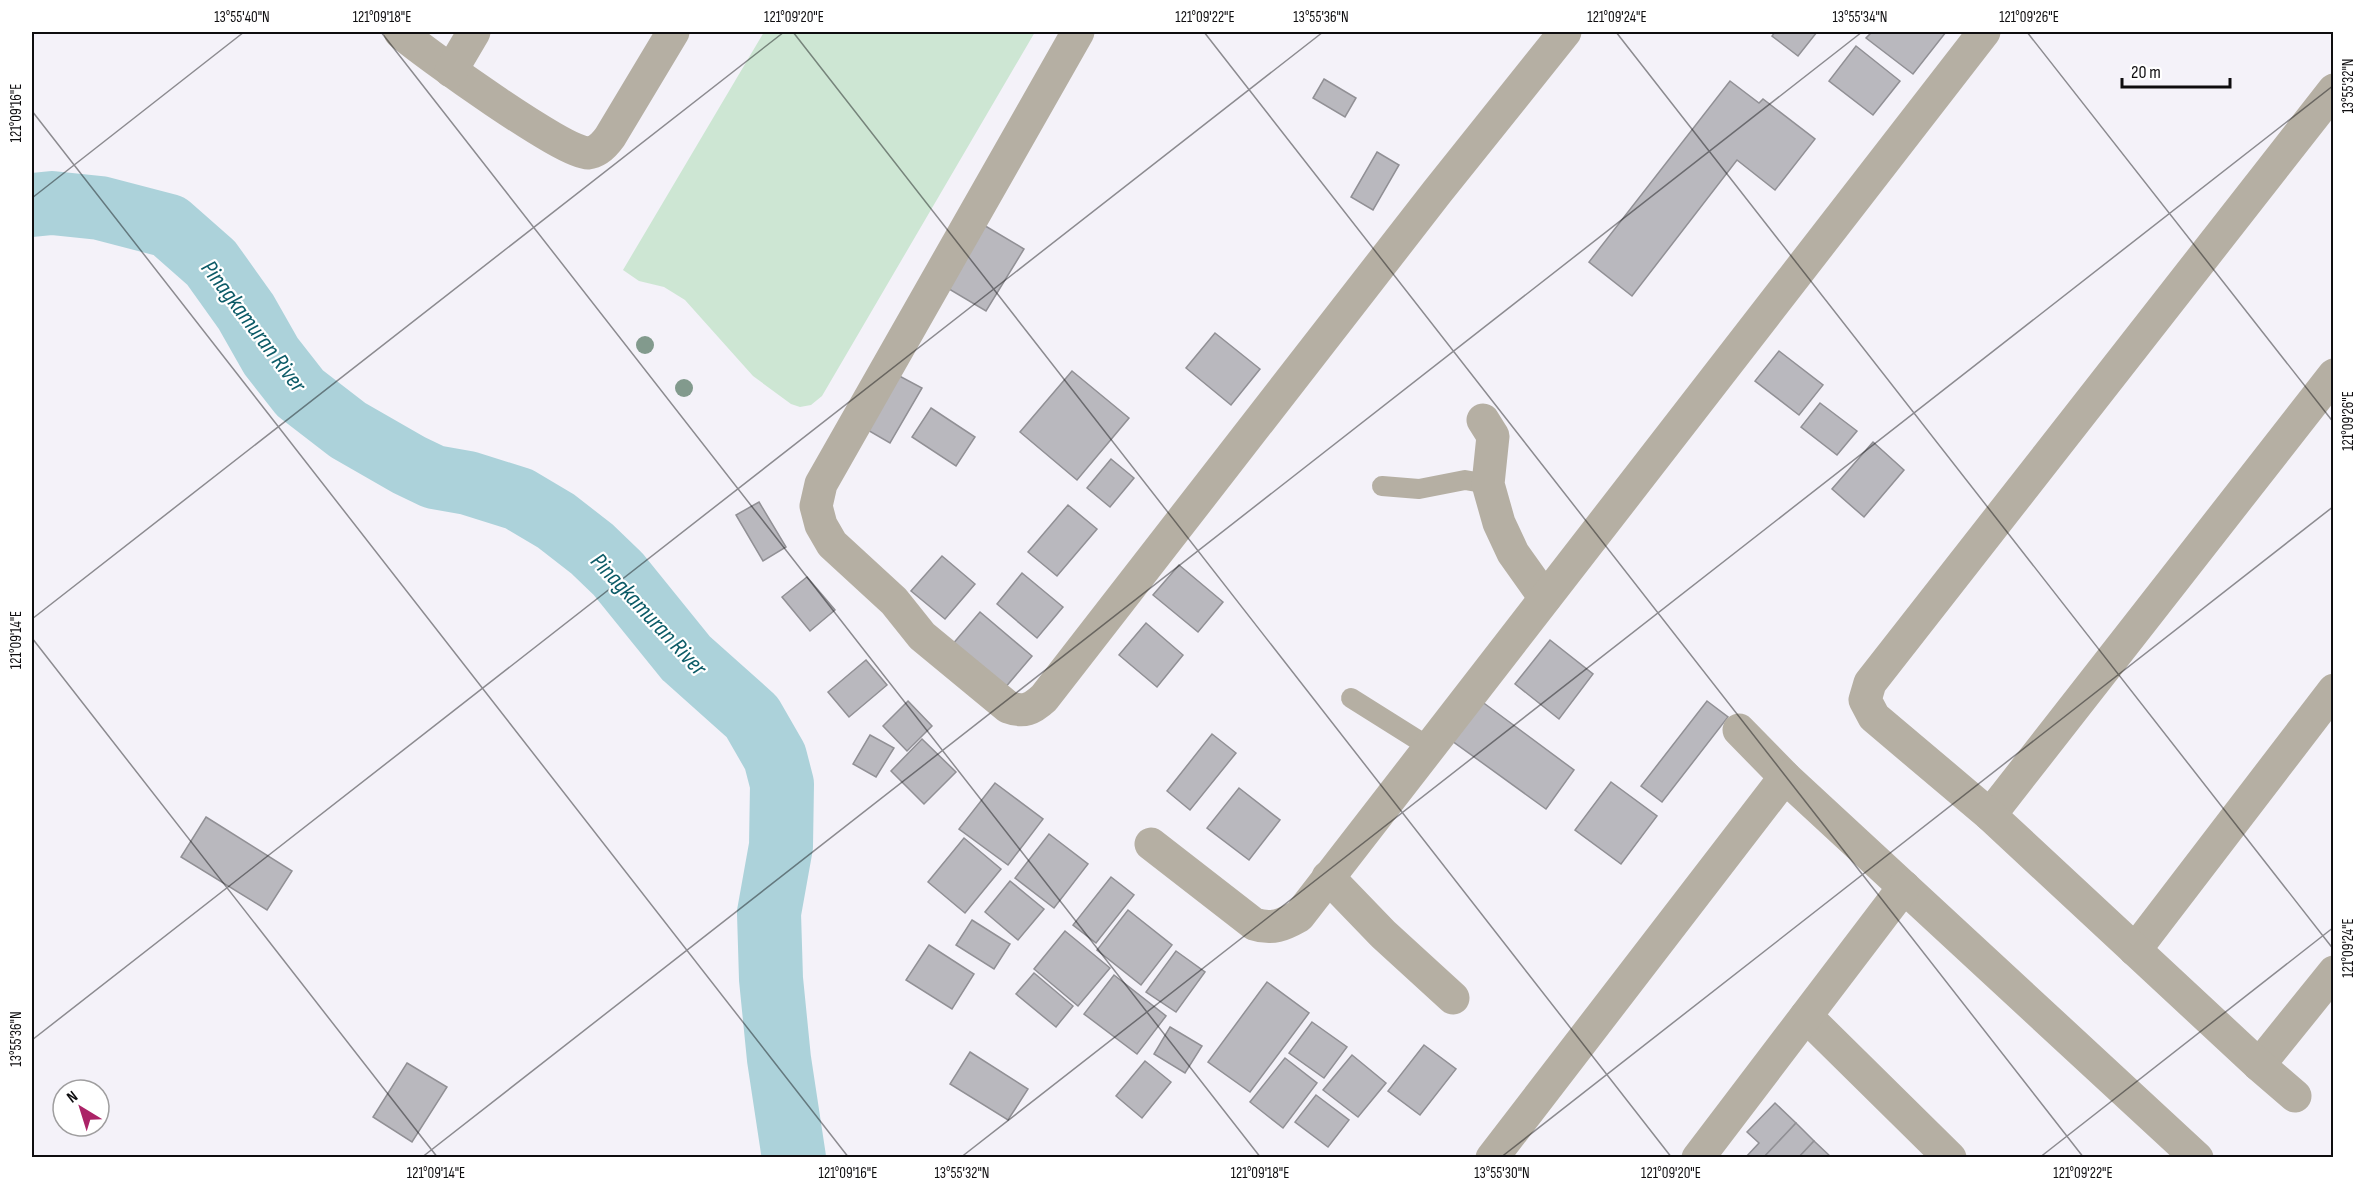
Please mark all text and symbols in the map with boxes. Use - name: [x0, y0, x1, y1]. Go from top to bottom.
- text: 13°55'40"N: [214, 8, 270, 27]
- text: 121°09'18"E: [353, 8, 411, 27]
- text: 121°09'20"E: [764, 8, 824, 27]
- text: 121°09'22"E: [1175, 8, 1235, 27]
- text: 13°55'36"N: [1293, 8, 1349, 27]
- text: 121°09'24"E: [1587, 8, 1647, 27]
- text: 13°55'34"N: [1832, 8, 1888, 27]
- text: 121°09'26"E: [1999, 8, 2059, 27]
- scale bar: [2122, 51, 2230, 89]
- text: 13°55'32"N: [2339, 59, 2358, 113]
- text: 20 m: [2131, 62, 2161, 83]
- text: 121°09'16"E: [7, 84, 26, 142]
- water label: Pinagkamuran River: [195, 255, 313, 399]
- text: 121°09'26"E: [2339, 391, 2358, 451]
- water label: Pinagkamuran River: [584, 547, 714, 683]
- text: 121°09'14"E: [7, 611, 26, 669]
- text: 121°09'24"E: [2339, 918, 2358, 978]
- text: 13°55'36"N: [7, 1011, 26, 1067]
- north arrow: [51, 1078, 111, 1138]
- text: N: [63, 1087, 82, 1107]
- text: 121°09'14"E: [407, 1164, 465, 1183]
- text: 121°09'16"E: [819, 1164, 877, 1183]
- text: 13°55'32"N: [935, 1164, 989, 1183]
- text: 121°09'18"E: [1231, 1164, 1289, 1183]
- text: 13°55'30"N: [1474, 1164, 1530, 1183]
- text: 121°09'20"E: [1641, 1164, 1701, 1183]
- text: 121°09'22"E: [2053, 1164, 2113, 1183]

